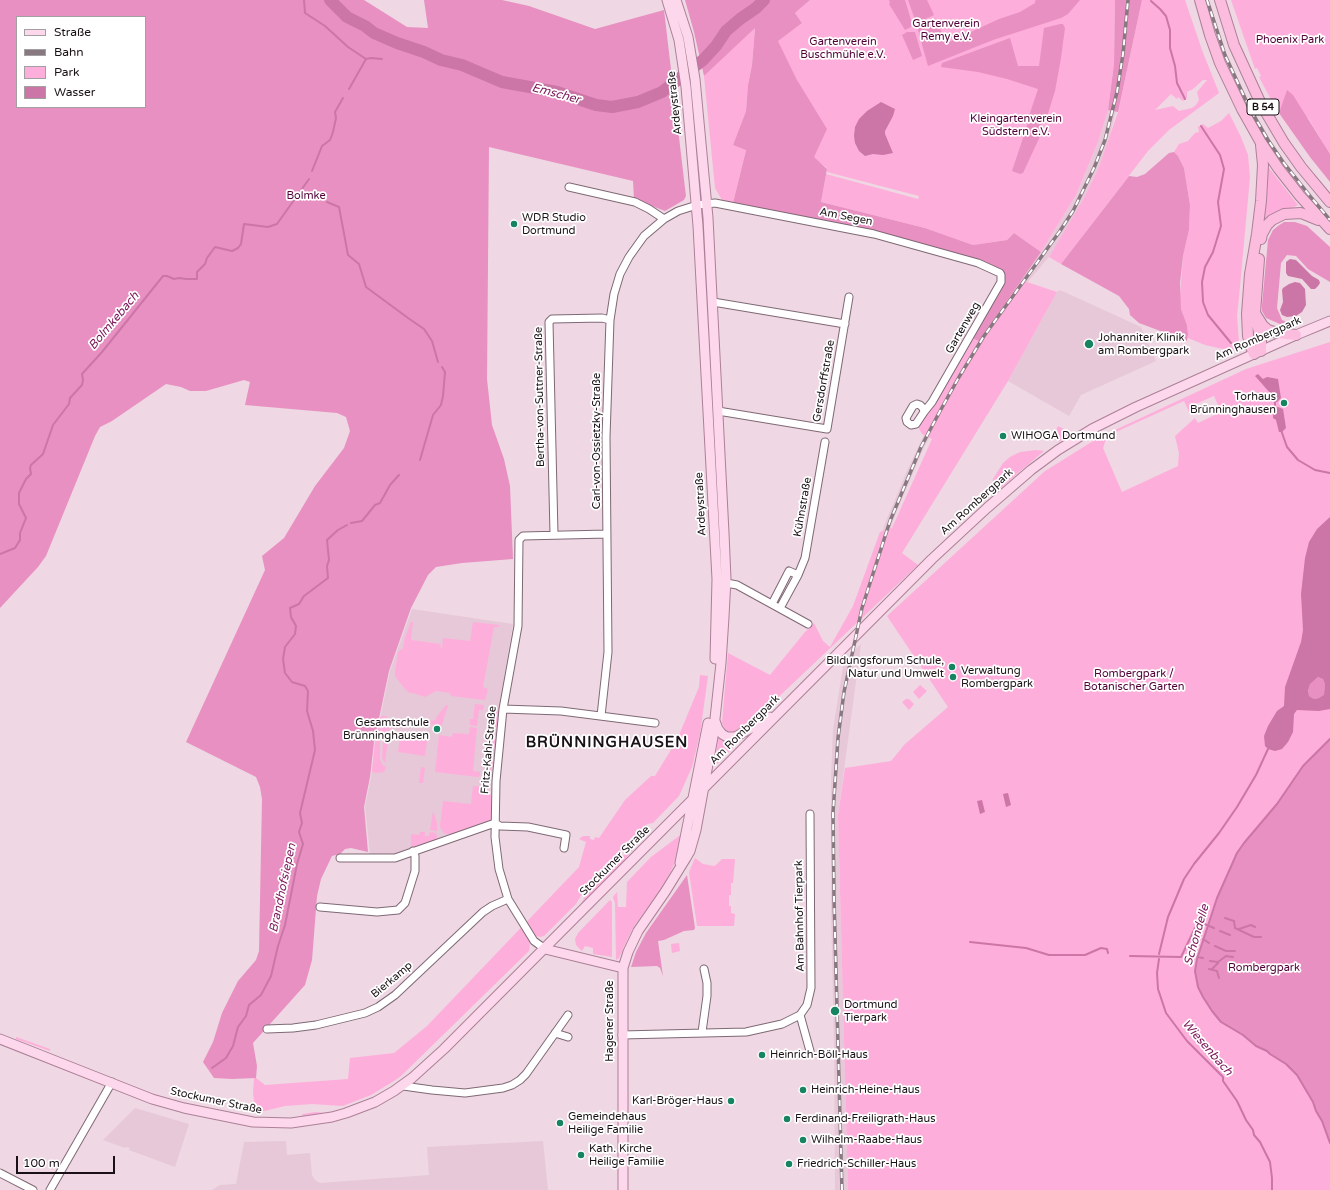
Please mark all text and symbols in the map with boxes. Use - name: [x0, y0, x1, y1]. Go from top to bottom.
- legend: [16, 16, 146, 108]
- park label: Gartenverein Remy e.V.: [912, 17, 980, 43]
- text: Straße: [54, 25, 91, 39]
- park label: Phoenix Park: [1256, 33, 1324, 47]
- park label: Gartenverein Buschmühle e.V.: [800, 35, 886, 61]
- text: Bahn: [54, 45, 84, 59]
- text: Park: [54, 65, 80, 79]
- street label: Ardeystraße: [665, 71, 685, 135]
- water label: Emscher: [530, 81, 582, 107]
- text: Wasser: [54, 85, 95, 99]
- road number: B 54: [1247, 99, 1279, 115]
- park label: Kleingartenverein Südstern e.V.: [970, 112, 1062, 138]
- park label: Bolmke: [286, 189, 326, 203]
- street label: Am Segen: [818, 205, 874, 229]
- place label: WDR Studio Dortmund: [522, 211, 586, 237]
- marker: WDR Studio Dortmund: [509, 219, 519, 229]
- water label: Bolmkebach: [86, 289, 142, 353]
- street label: Gartenweg: [943, 300, 983, 356]
- street label: Am Rombergpark: [1213, 314, 1303, 364]
- street label: Bertha-von-Suttner-Straße: [532, 327, 548, 467]
- place label: Johanniter Klinik am Rombergpark: [1098, 331, 1189, 357]
- marker: Johanniter Klinik am Rombergpark: [1083, 338, 1095, 350]
- street label: Gersdorffstraße: [810, 339, 838, 423]
- street label: Carl-von-Ossietzky-Straße: [590, 373, 604, 509]
- place label: Torhaus Brünninghausen: [1190, 390, 1276, 416]
- marker: Torhaus Brünninghausen: [1279, 398, 1289, 408]
- place label: WIHOGA Dortmund: [1011, 429, 1115, 443]
- marker: WIHOGA Dortmund: [998, 431, 1008, 441]
- street label: Am Rombergpark: [938, 466, 1016, 538]
- street label: Ardeystraße: [693, 472, 709, 536]
- street label: Kühnstraße: [791, 476, 815, 538]
- place label: Bildungsforum Schule, Natur und Umwelt: [826, 654, 944, 680]
- marker: Bildungsforum Schule, Natur und Umwelt: [947, 662, 957, 672]
- place label: Verwaltung Rombergpark: [961, 664, 1033, 690]
- park label: Rombergpark / Botanischer Garten: [1084, 667, 1184, 693]
- marker: Verwaltung Rombergpark: [948, 672, 958, 682]
- street label: Am Rombergpark: [707, 692, 783, 768]
- street label: Fritz-Kahl-Straße: [479, 706, 499, 794]
- place label: Gesamtschule Brünninghausen: [343, 716, 429, 742]
- marker: Gesamtschule Brünninghausen: [432, 724, 442, 734]
- district label: BRÜNNINGHAUSEN: [526, 734, 688, 752]
- street label: Stockumer Straße: [577, 823, 653, 899]
- water label: Brandhofsiepen: [267, 842, 299, 934]
- street label: Am Bahnhof Tierpark: [792, 860, 808, 972]
- water label: Schondelle: [1181, 903, 1213, 967]
- street label: Bierkamp: [369, 959, 415, 1001]
- park label: Rombergpark: [1228, 961, 1300, 975]
- street label: Hagener Straße: [603, 980, 617, 1062]
- place label: Dortmund Tierpark: [844, 998, 898, 1024]
- marker: Dortmund Tierpark: [829, 1005, 841, 1017]
- water label: Wiesenbach: [1179, 1017, 1235, 1079]
- place label: Heinrich-Böll-Haus: [770, 1048, 868, 1062]
- marker: Heinrich-Böll-Haus: [757, 1050, 767, 1060]
- place label: Heinrich-Heine-Haus: [811, 1083, 920, 1097]
- street label: Stockumer Straße: [169, 1085, 263, 1117]
- marker: Heinrich-Heine-Haus: [798, 1085, 808, 1095]
- place label: Karl-Bröger-Haus: [632, 1094, 723, 1108]
- marker: Karl-Bröger-Haus: [726, 1096, 736, 1106]
- place label: Gemeindehaus Heilige Familie: [568, 1110, 646, 1136]
- place label: Ferdinand-Freiligrath-Haus: [795, 1112, 935, 1126]
- marker: Ferdinand-Freiligrath-Haus: [782, 1114, 792, 1124]
- marker: Gemeindehaus Heilige Familie: [555, 1118, 565, 1128]
- place label: Wilhelm-Raabe-Haus: [811, 1133, 922, 1147]
- marker: Wilhelm-Raabe-Haus: [798, 1135, 808, 1145]
- place label: Kath. Kirche Heilige Familie: [589, 1142, 664, 1168]
- scale bar: [18, 1148, 117, 1174]
- marker: Kath. Kirche Heilige Familie: [576, 1150, 586, 1160]
- text: 100 m: [23, 1156, 60, 1170]
- place label: Friedrich-Schiller-Haus: [797, 1157, 916, 1171]
- marker: Friedrich-Schiller-Haus: [784, 1159, 794, 1169]

